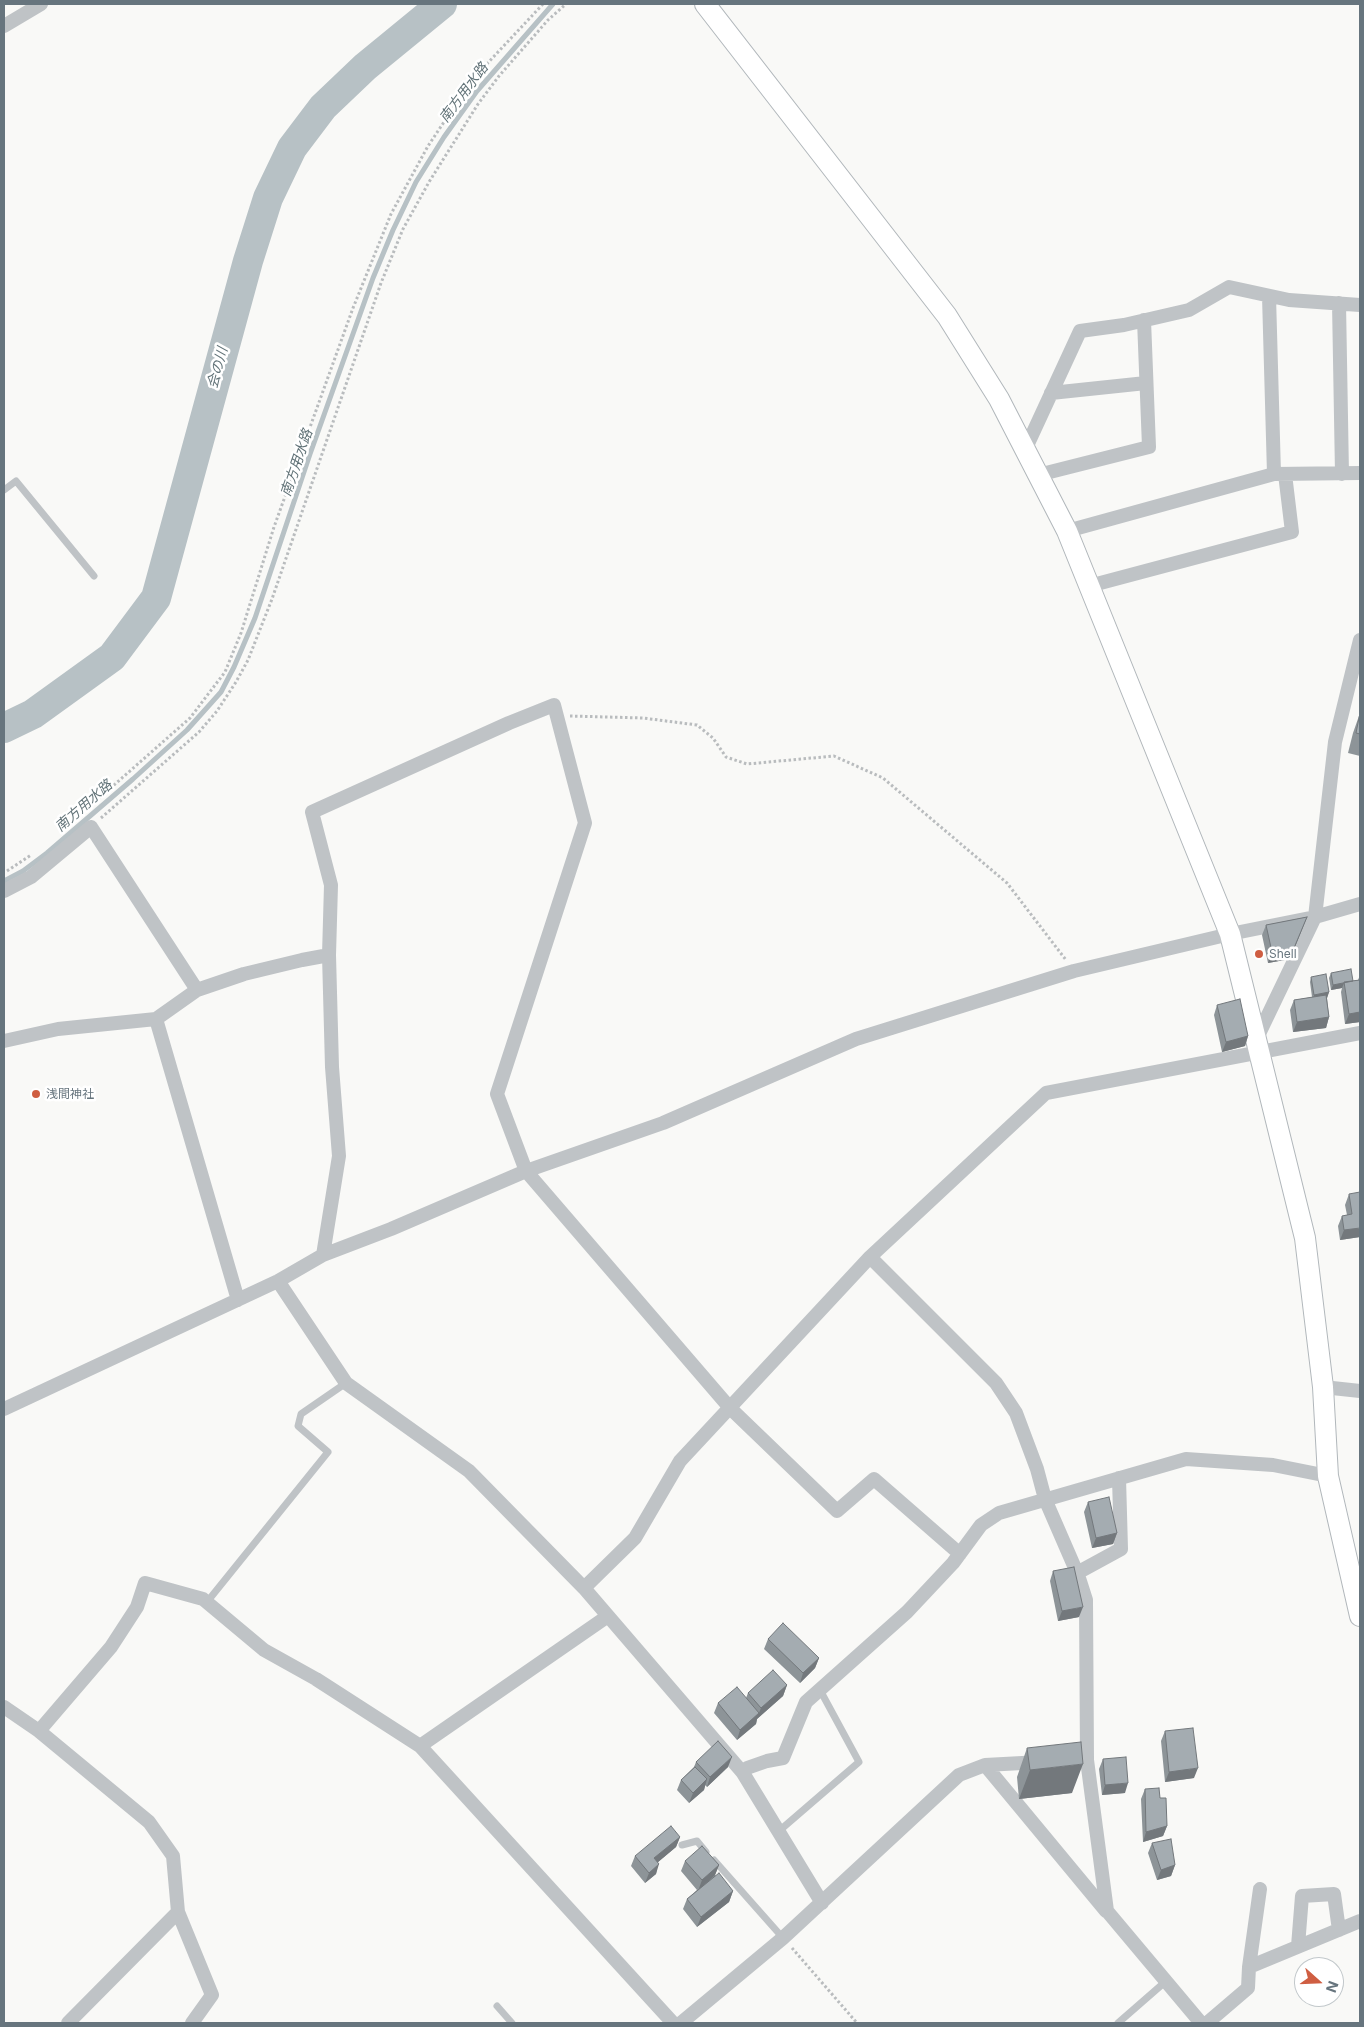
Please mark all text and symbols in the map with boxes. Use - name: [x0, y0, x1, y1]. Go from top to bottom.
- water label: 南方用水路: [436, 60, 492, 126]
- water label: 会の川: [204, 346, 232, 390]
- water label: 南方用水路: [278, 427, 316, 499]
- water label: 南方用水路: [52, 777, 116, 835]
- place label: Shell: [1269, 947, 1297, 961]
- marker: Shell: [1253, 948, 1265, 960]
- place label: 浅間神社: [46, 1087, 94, 1101]
- marker: 浅間神社: [30, 1088, 42, 1100]
- north arrow: [1294, 1957, 1344, 2007]
- text: N: [1323, 1979, 1342, 1995]

